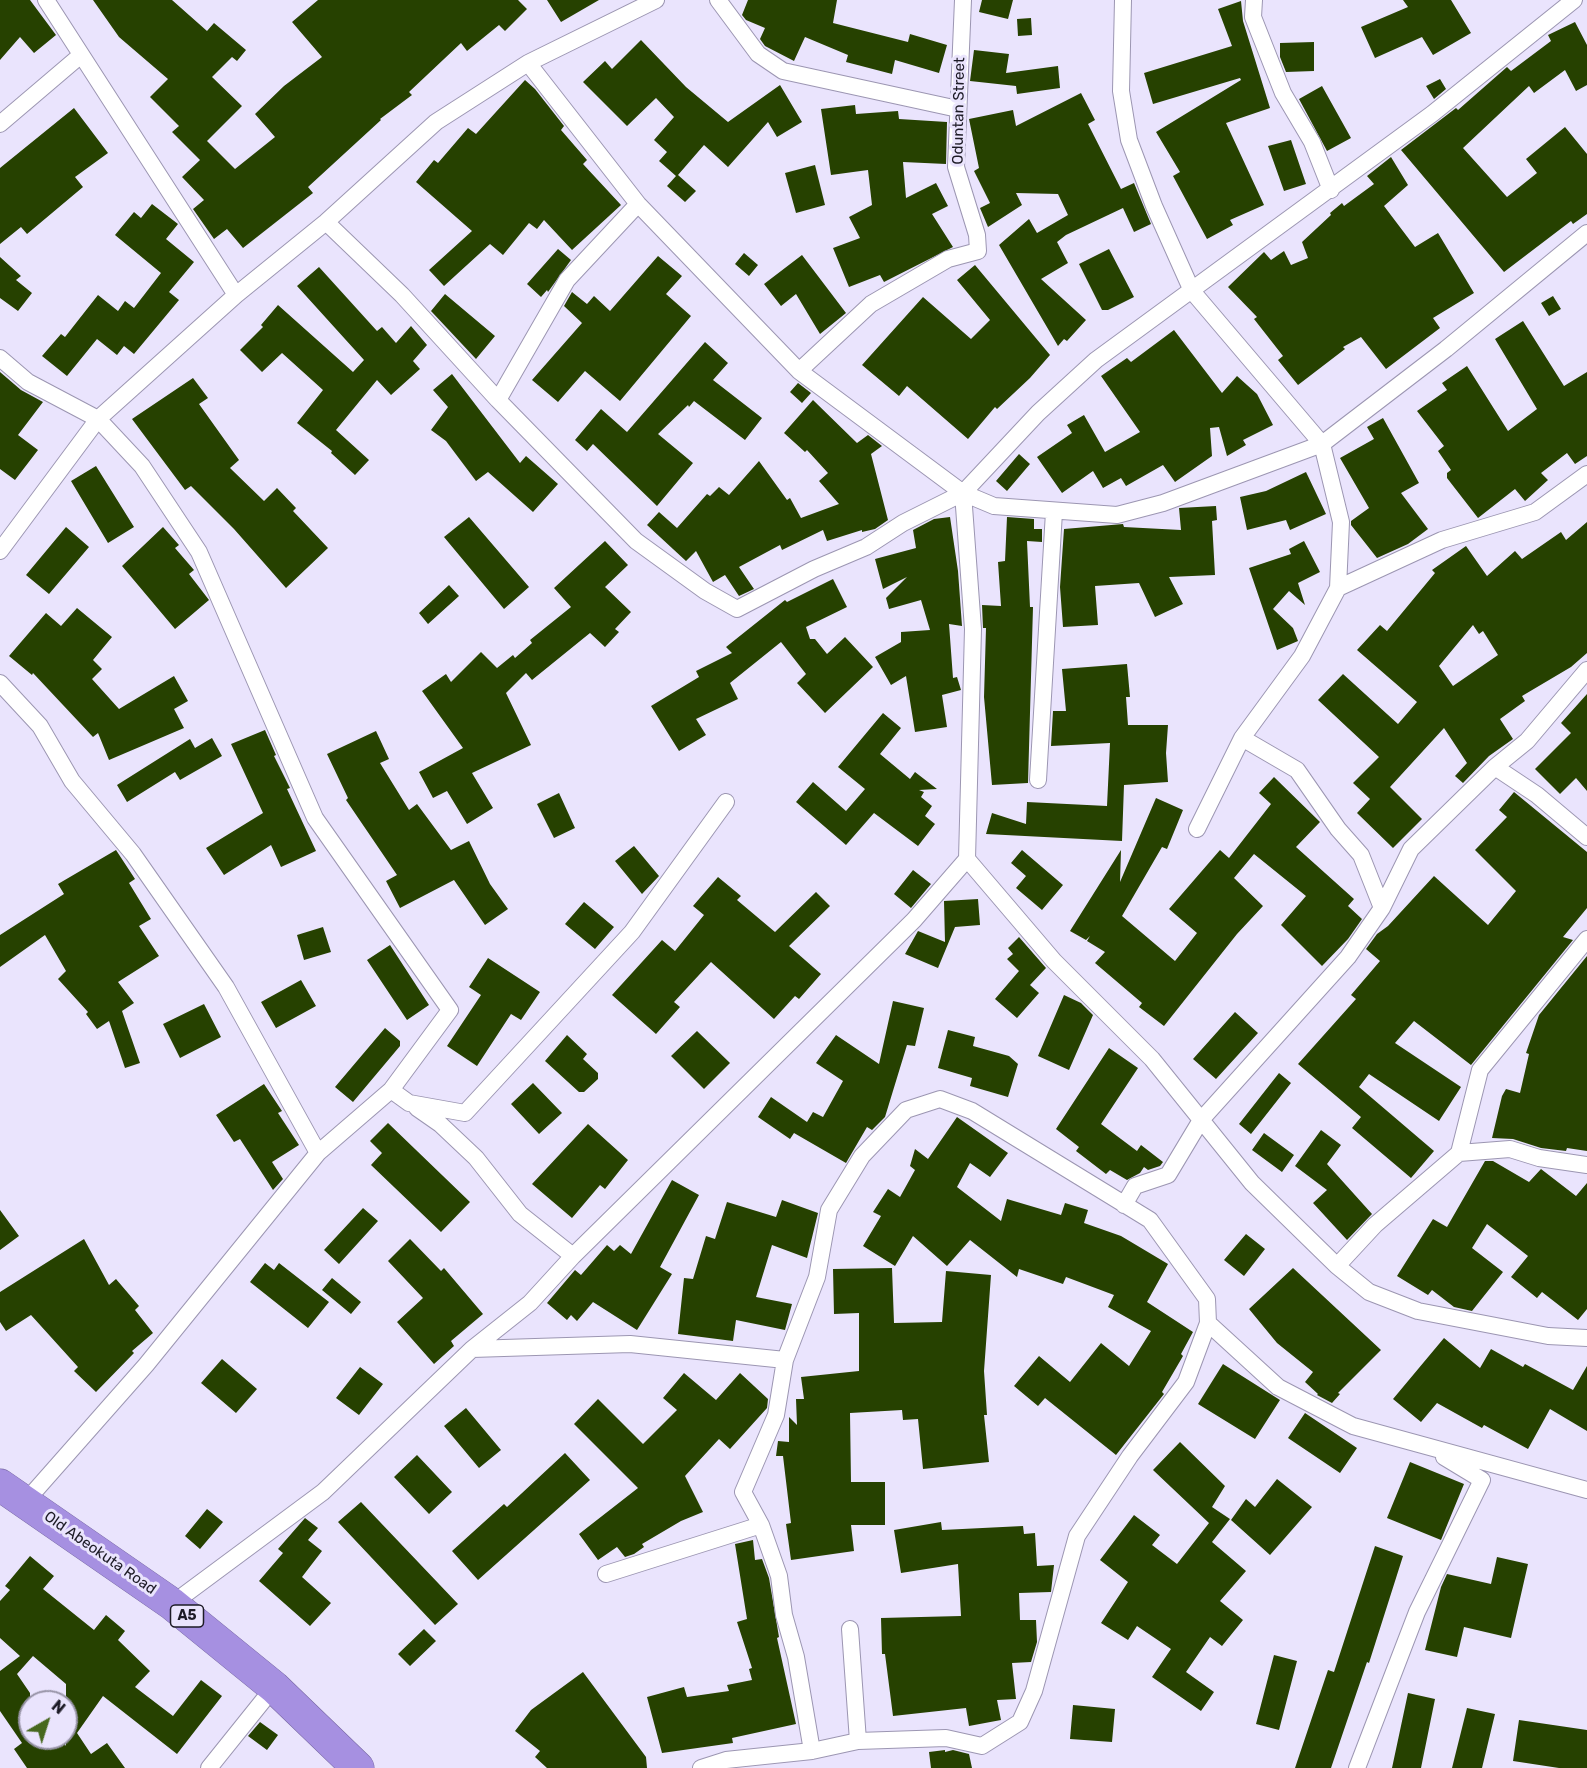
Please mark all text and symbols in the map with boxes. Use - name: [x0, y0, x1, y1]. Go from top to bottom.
- street label: Oduntan Street: [949, 57, 969, 165]
- street label: Old Abeokuta Road: [41, 1508, 159, 1598]
- road number: A5: [170, 1605, 204, 1627]
- north arrow: [18, 1690, 78, 1750]
- text: N: [48, 1696, 69, 1718]

